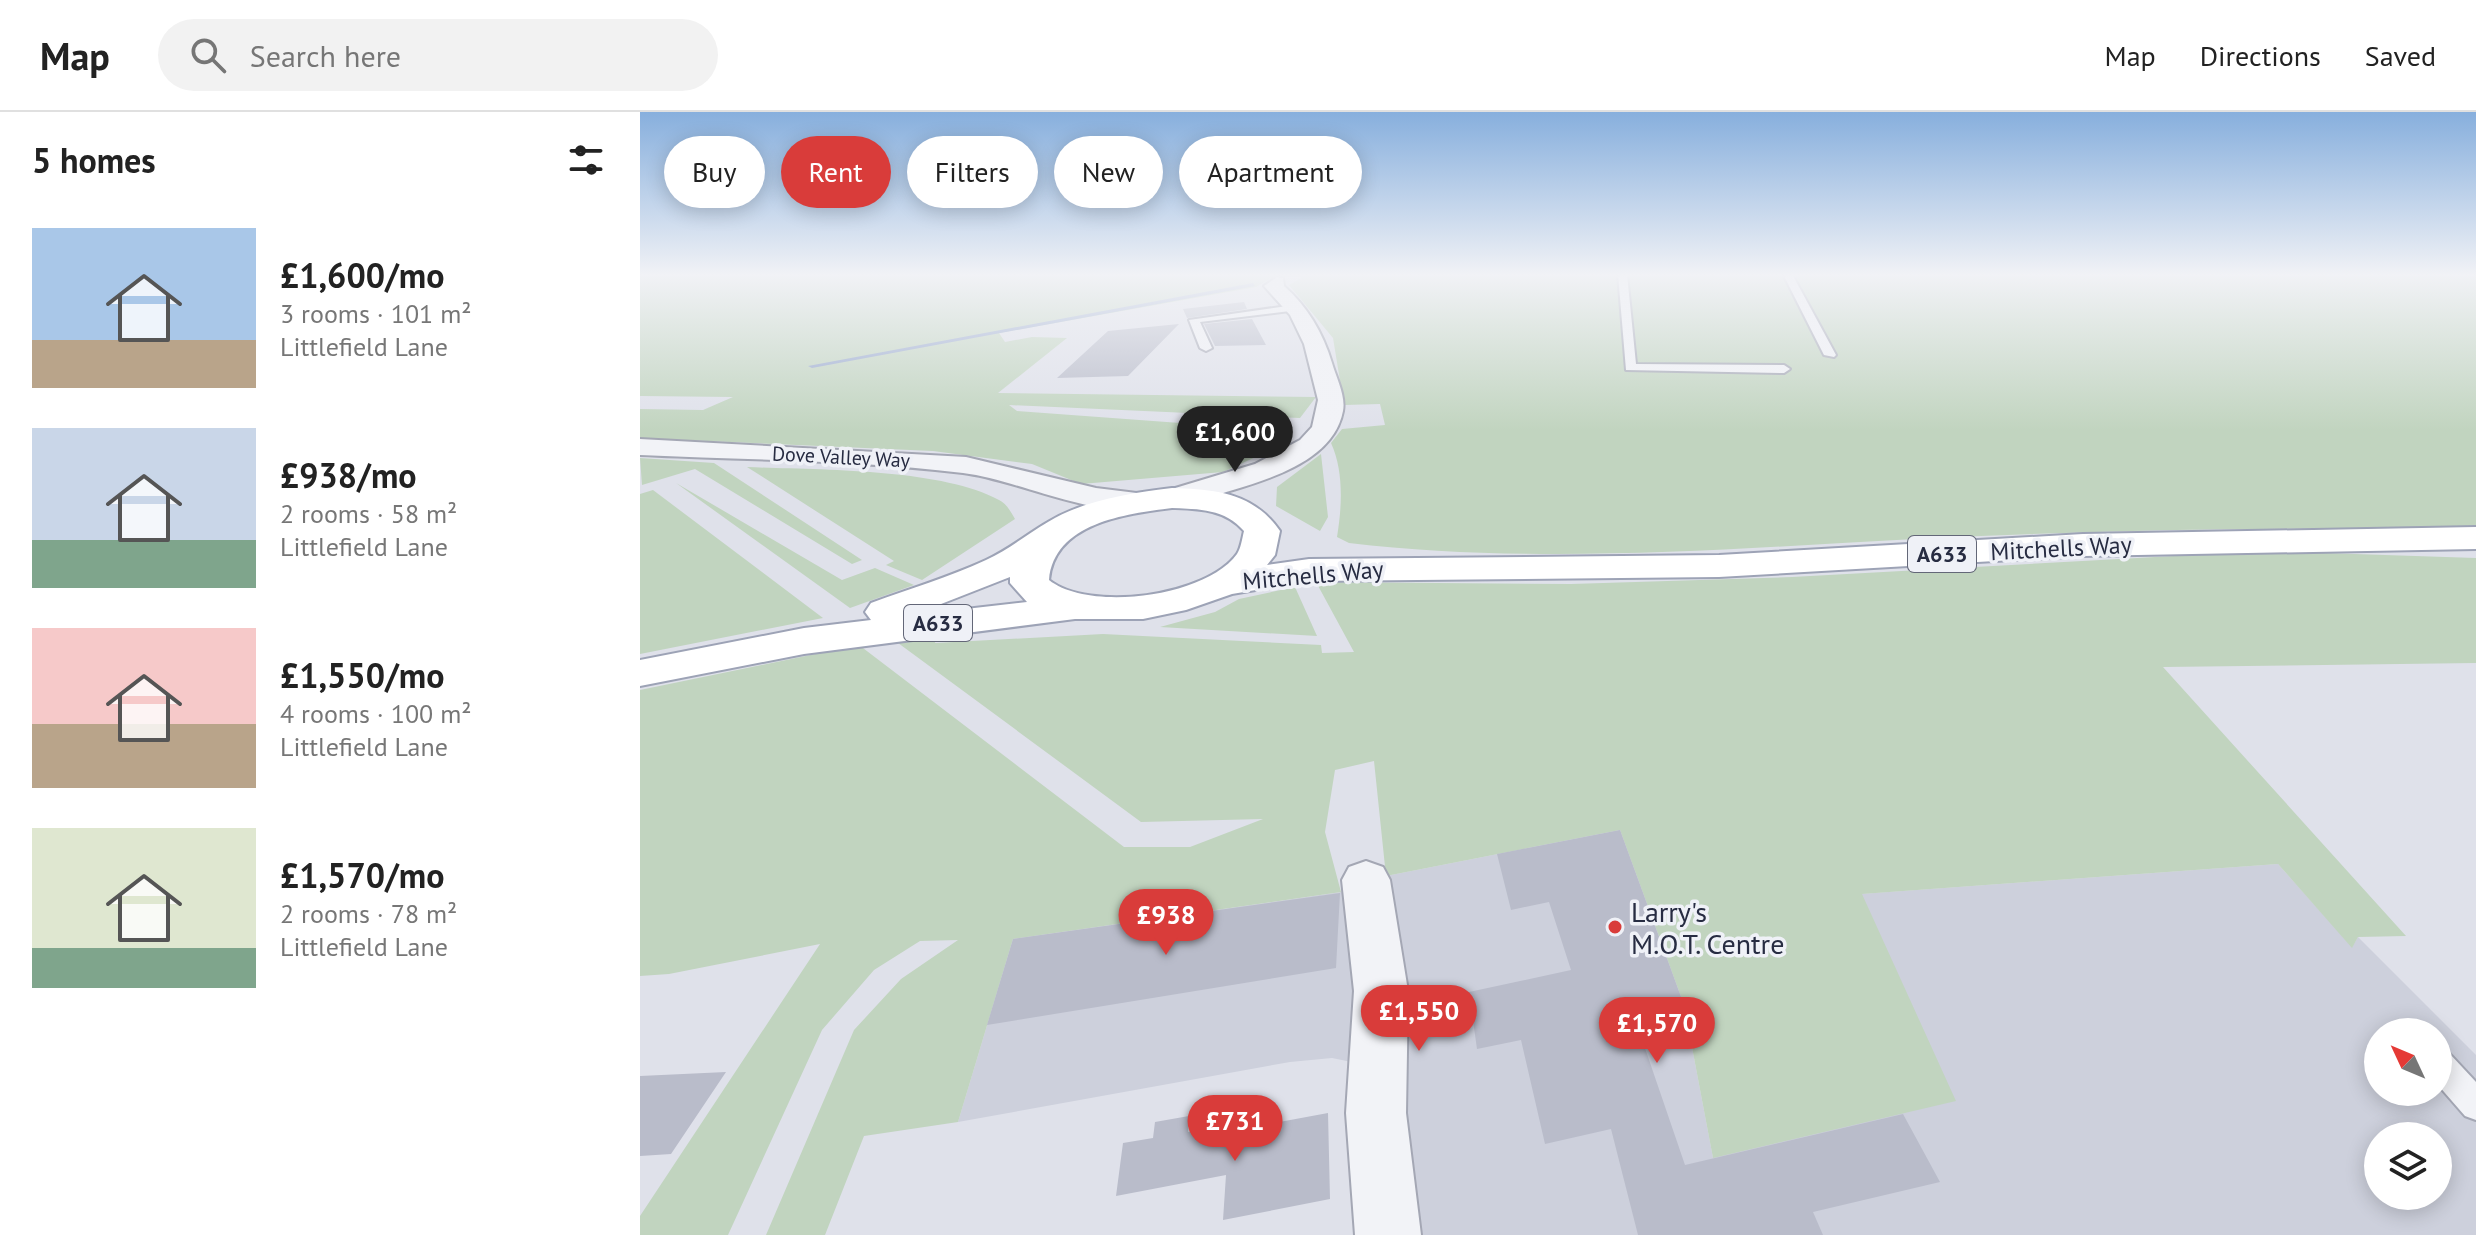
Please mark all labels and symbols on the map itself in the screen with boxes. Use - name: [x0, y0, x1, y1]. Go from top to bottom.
- pin: £1,600: [1170, 406, 1300, 474]
- street label: Dove Valley Way: [771, 440, 911, 474]
- street label: Mitchells Way: [1990, 529, 2132, 567]
- road number: A633: [1908, 536, 1976, 572]
- street label: Mitchells Way: [1241, 553, 1385, 597]
- road number: A633: [904, 605, 972, 641]
- pin: £938: [1119, 889, 1213, 957]
- place label: Larry's M.O.T. Centre: [1631, 893, 1784, 962]
- marker: Larry's M.O.T. Centre: [1606, 918, 1624, 936]
- pin: £1,550: [1354, 985, 1484, 1053]
- pin: £1,570: [1592, 997, 1722, 1065]
- north arrow: [2364, 1018, 2452, 1106]
- pin: £731: [1188, 1095, 1282, 1163]

